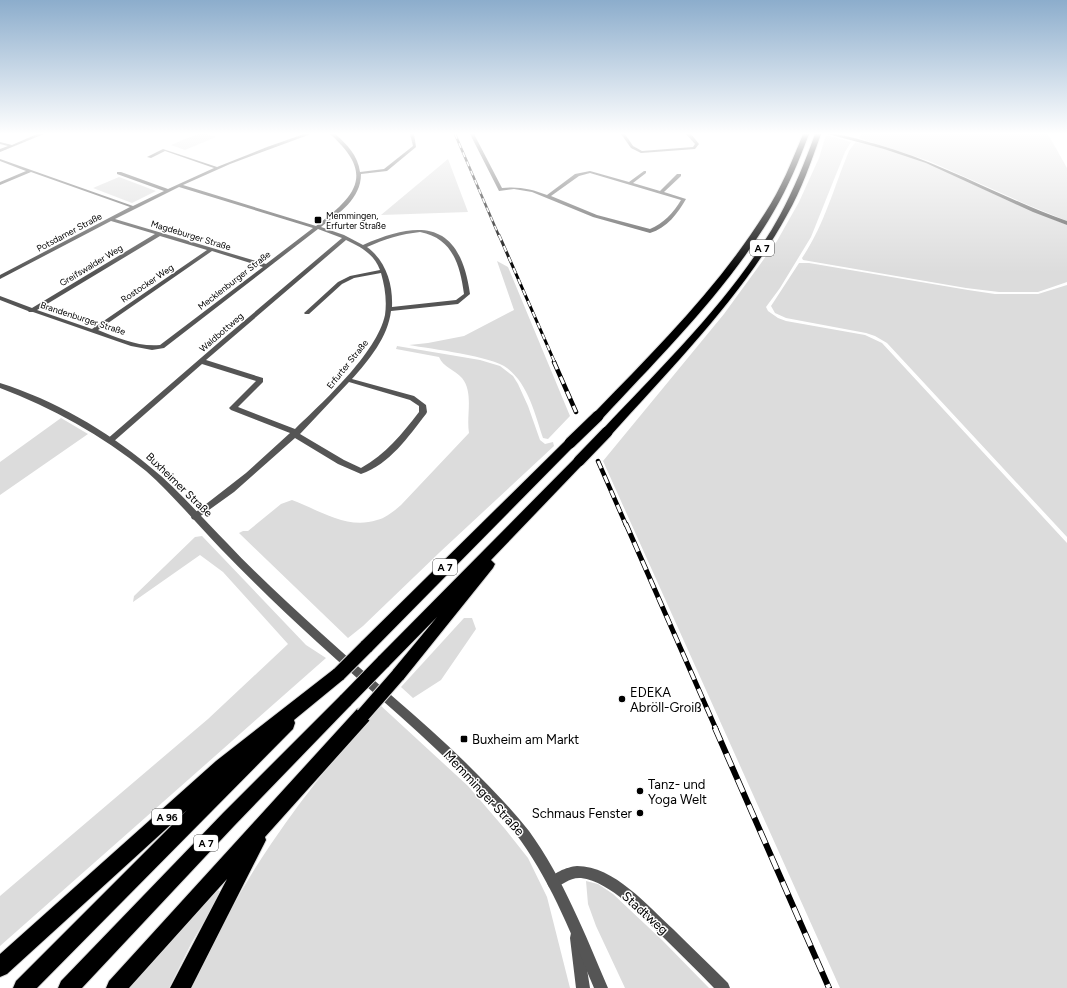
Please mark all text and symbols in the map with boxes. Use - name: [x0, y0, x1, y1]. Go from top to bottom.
- street label: Potsdamer Straße: [35, 210, 104, 254]
- place label: Memmingen, Erfurter Straße: [326, 210, 386, 231]
- marker: Memmingen, Erfurter Straße: [313, 215, 323, 225]
- street label: Magdeburger Straße: [150, 218, 232, 252]
- road number: A 7: [750, 240, 774, 256]
- street label: Greifswalder Weg: [57, 242, 125, 288]
- street label: Mecklenburger Straße: [196, 248, 273, 312]
- street label: Rostocker Weg: [118, 261, 176, 305]
- street label: Brandenburger Straße: [39, 299, 127, 337]
- street label: Waldbottweg: [197, 310, 245, 354]
- street label: Erfurter Straße: [324, 337, 370, 391]
- street label: Buxheimer Straße: [143, 450, 215, 520]
- road number: A 7: [433, 559, 457, 575]
- place label: EDEKA Abröll-Groiß: [630, 685, 702, 715]
- marker: EDEKA Abröll-Groiß: [617, 694, 627, 704]
- place label: Buxheim am Markt: [472, 732, 579, 747]
- marker: Buxheim am Markt: [459, 734, 469, 744]
- street label: Memminger Straße: [441, 747, 527, 839]
- place label: Tanz- und Yoga Welt: [648, 777, 707, 807]
- marker: Tanz- und Yoga Welt: [635, 786, 645, 796]
- place label: Schmaus Fenster: [532, 806, 633, 821]
- marker: Schmaus Fenster: [635, 808, 645, 818]
- road number: A 96: [152, 809, 182, 825]
- road number: A 7: [194, 835, 218, 851]
- street label: Stadtweg: [619, 888, 671, 938]

